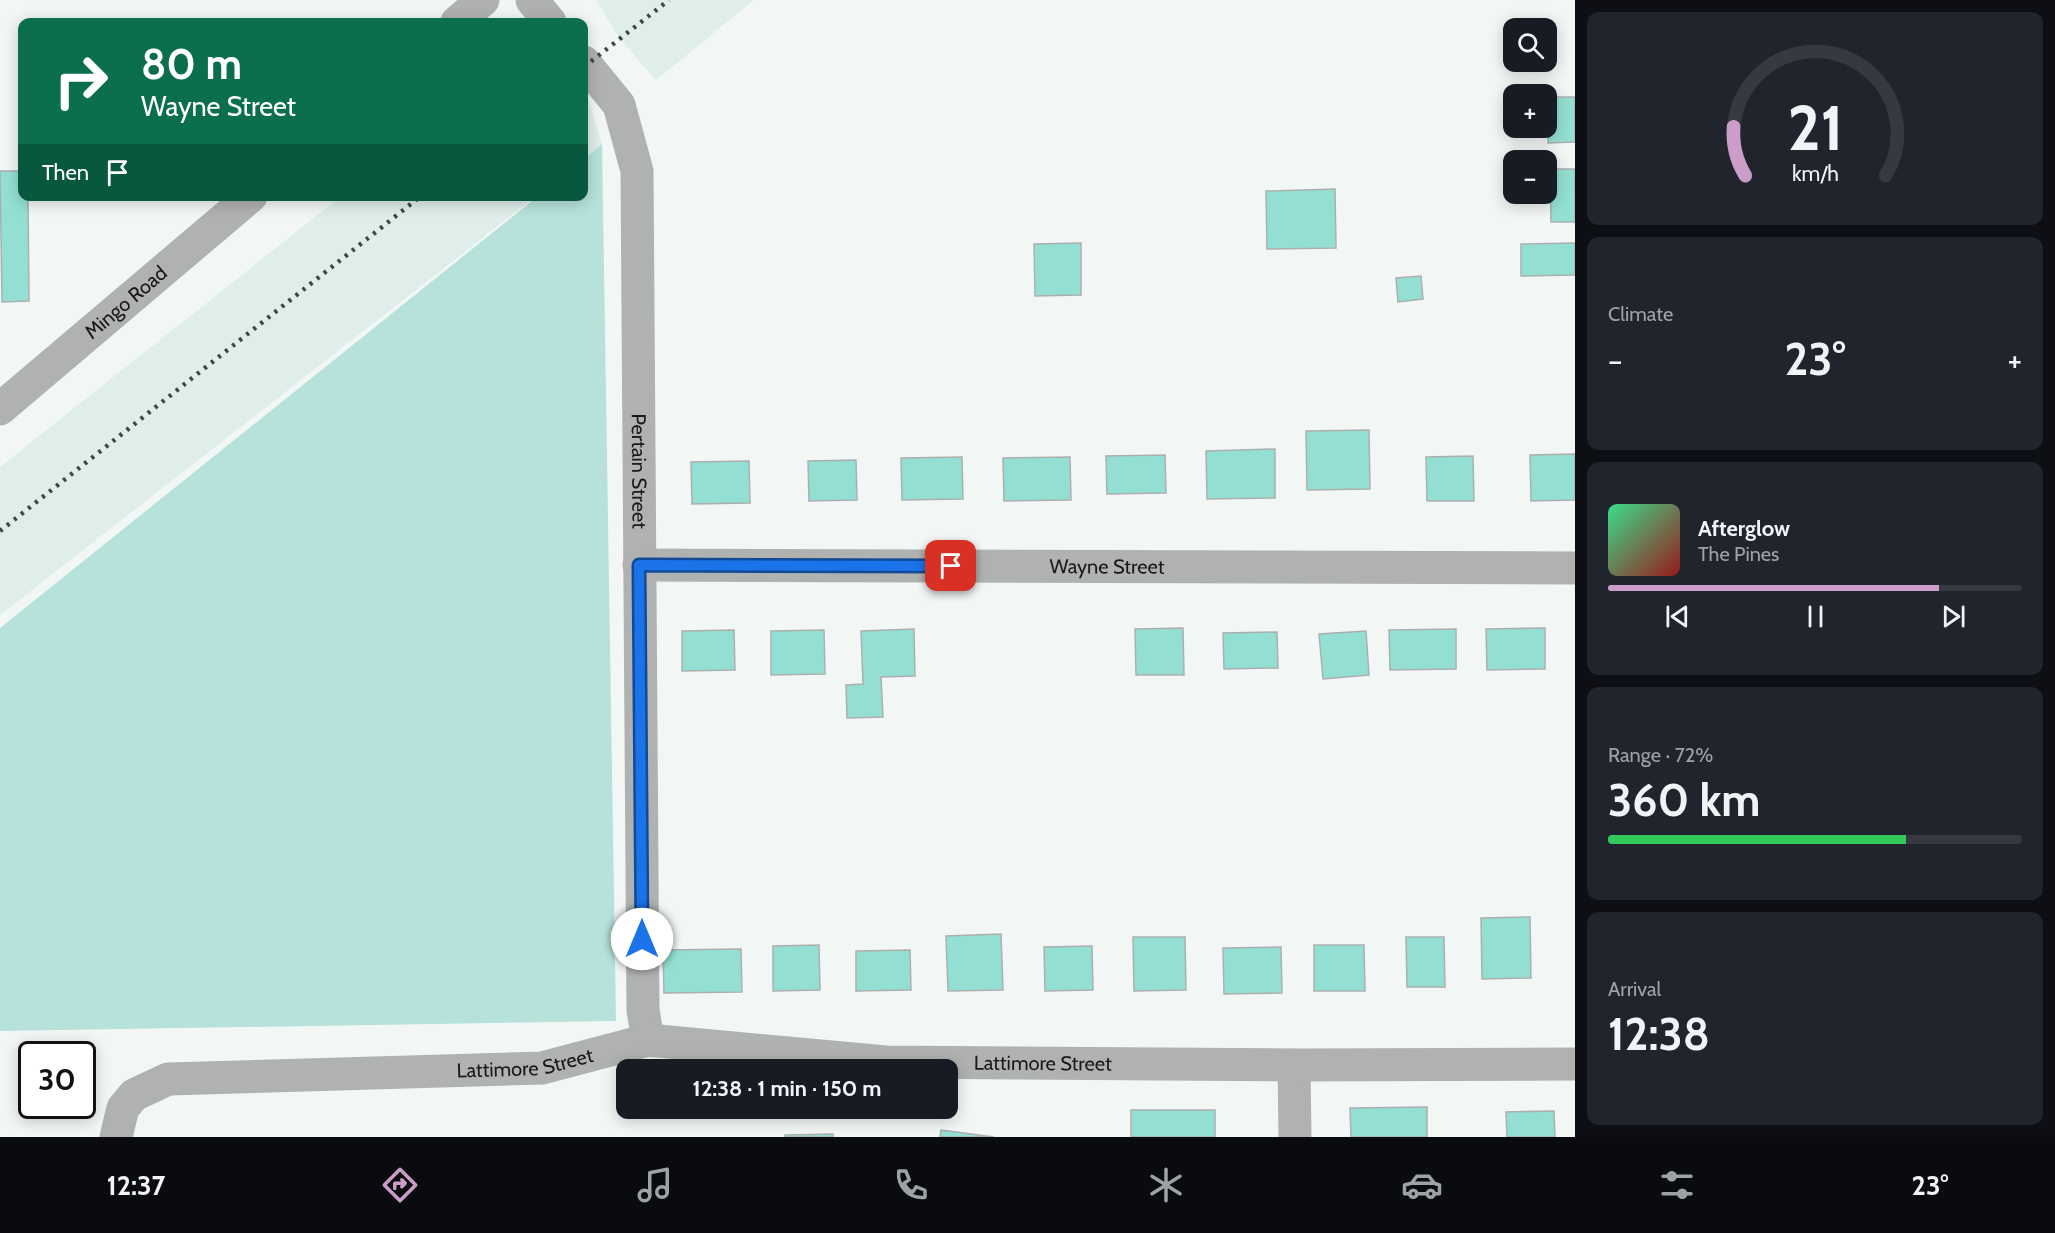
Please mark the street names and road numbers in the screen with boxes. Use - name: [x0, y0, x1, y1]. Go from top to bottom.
- street label: Mingo Road: [80, 261, 172, 344]
- street label: Pertain Street: [627, 413, 652, 529]
- street label: Wayne Street: [1050, 554, 1165, 579]
- street label: Lattimore Street: [456, 1043, 596, 1083]
- street label: Lattimore Street: [974, 1051, 1112, 1076]

